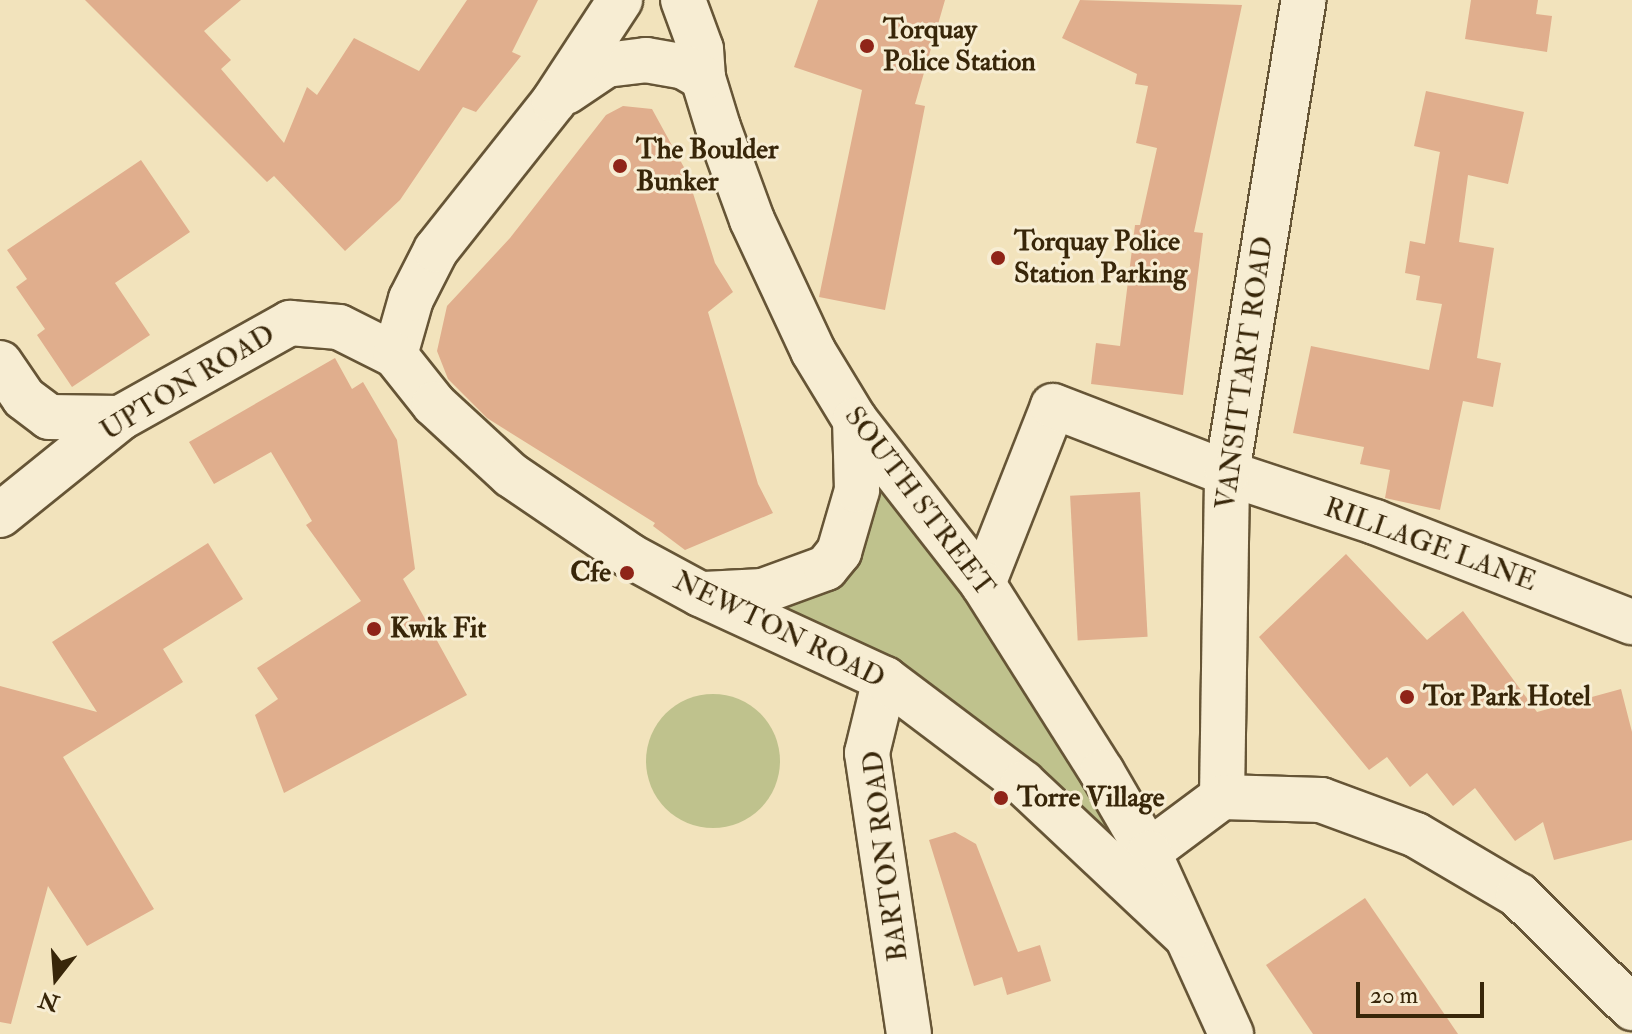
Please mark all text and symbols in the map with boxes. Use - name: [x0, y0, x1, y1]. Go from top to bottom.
- place label: Torquay Police Station: [883, 13, 1036, 79]
- marker: Torquay Police Station: [858, 37, 876, 55]
- place label: The Boulder Bunker: [636, 133, 778, 199]
- marker: The Boulder Bunker: [611, 157, 629, 175]
- place label: Torquay Police Station Parking: [1014, 225, 1187, 291]
- street label: VANSITTART ROAD: [1209, 234, 1281, 512]
- marker: Torquay Police Station Parking: [989, 249, 1007, 267]
- street label: UPTON ROAD: [95, 318, 281, 448]
- street label: SOUTH STREET: [837, 401, 1001, 603]
- street label: RILLAGE LANE: [1319, 491, 1541, 599]
- place label: Cfe: [570, 556, 611, 590]
- marker: Cfe: [618, 564, 636, 582]
- street label: NEWTON ROAD: [668, 564, 890, 696]
- place label: Kwik Fit: [390, 612, 486, 646]
- marker: Kwik Fit: [365, 620, 383, 638]
- place label: Tor Park Hotel: [1423, 680, 1591, 714]
- marker: Tor Park Hotel: [1398, 688, 1416, 706]
- street label: BARTON ROAD: [856, 749, 916, 963]
- place label: Torre Village: [1017, 781, 1165, 815]
- marker: Torre Village: [992, 789, 1010, 807]
- north arrow: [16, 938, 96, 1018]
- scale bar: [1360, 966, 1488, 1016]
- text: 20 m: [1370, 980, 1418, 1011]
- text: N: [35, 985, 63, 1017]

